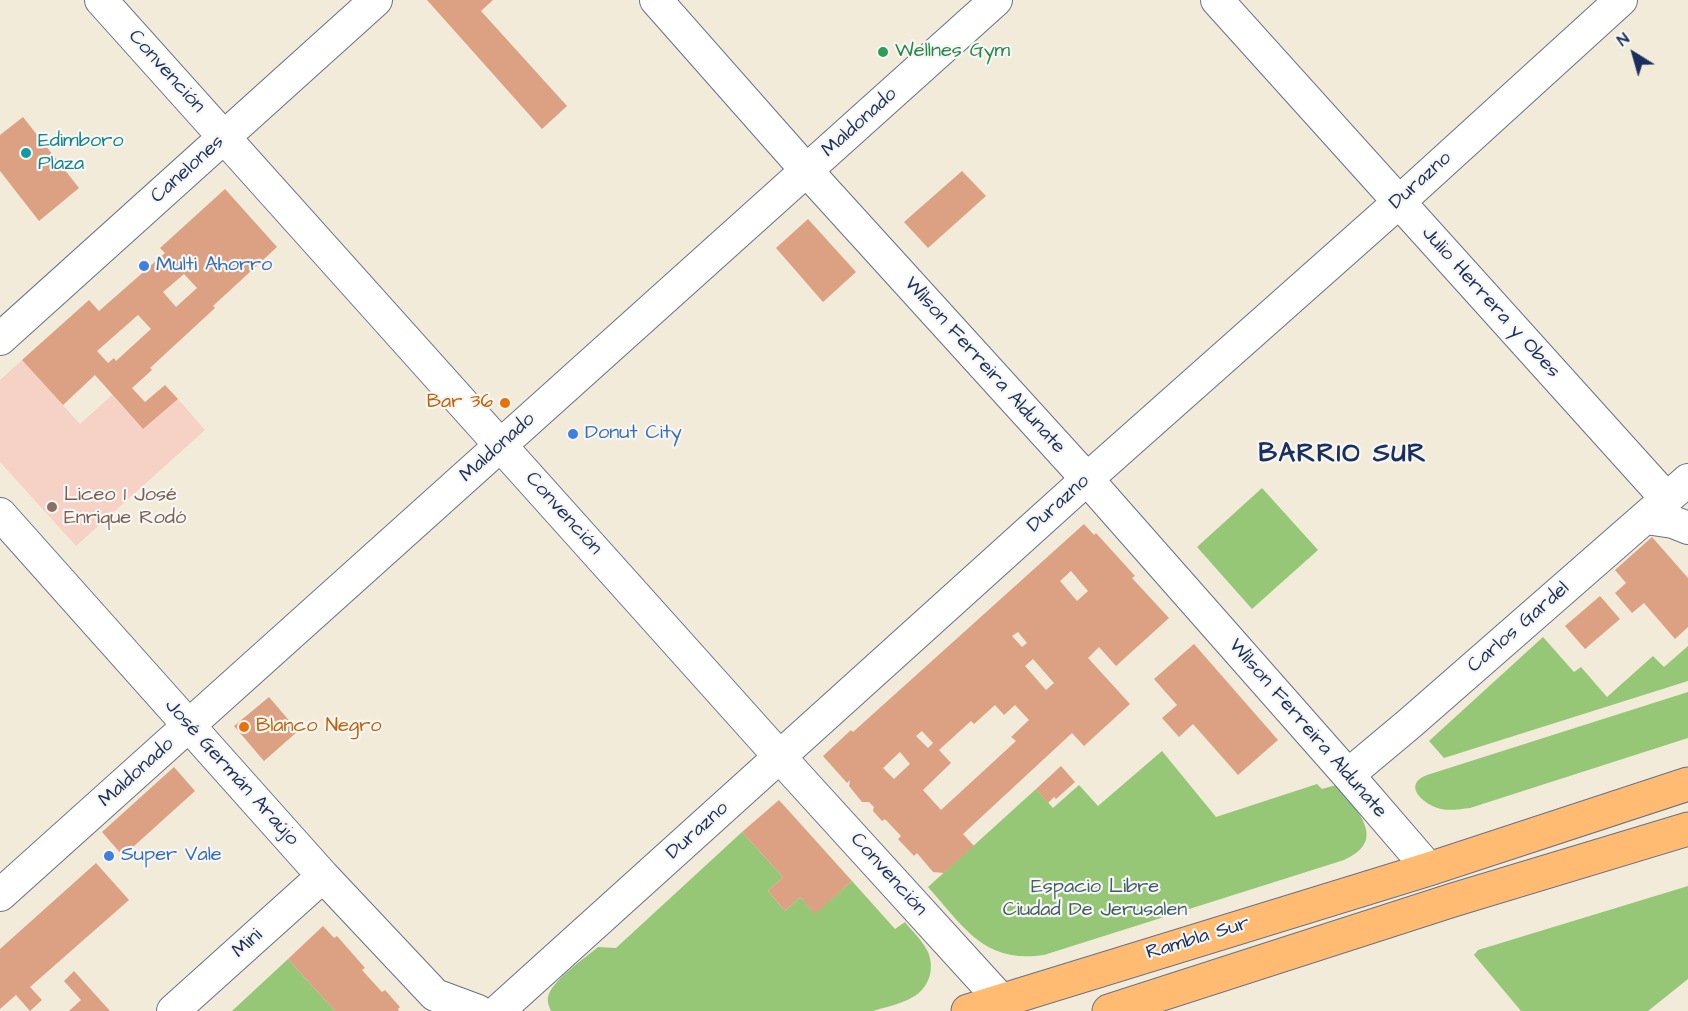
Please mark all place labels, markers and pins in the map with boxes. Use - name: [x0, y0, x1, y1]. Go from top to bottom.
- place label: Wellnes Gym: [895, 40, 1010, 64]
- marker: Wellnes Gym: [876, 45, 890, 59]
- place label: Edimboro Plaza: [38, 130, 123, 177]
- marker: Edimboro Plaza: [19, 146, 33, 160]
- place label: Multi Ahorro: [156, 254, 272, 278]
- marker: Multi Ahorro: [137, 259, 151, 273]
- place label: Bar 36: [427, 391, 493, 415]
- marker: Bar 36: [498, 396, 512, 410]
- place label: Donut City: [585, 422, 682, 446]
- marker: Donut City: [566, 427, 580, 441]
- place label: Liceo 1 José Enrique Rodó: [64, 484, 186, 531]
- marker: Liceo 1 José Enrique Rodó: [45, 500, 59, 514]
- place label: Blanco Negro: [256, 715, 381, 739]
- marker: Blanco Negro: [237, 720, 251, 734]
- place label: Super Vale: [121, 844, 222, 868]
- marker: Super Vale: [102, 849, 116, 863]

